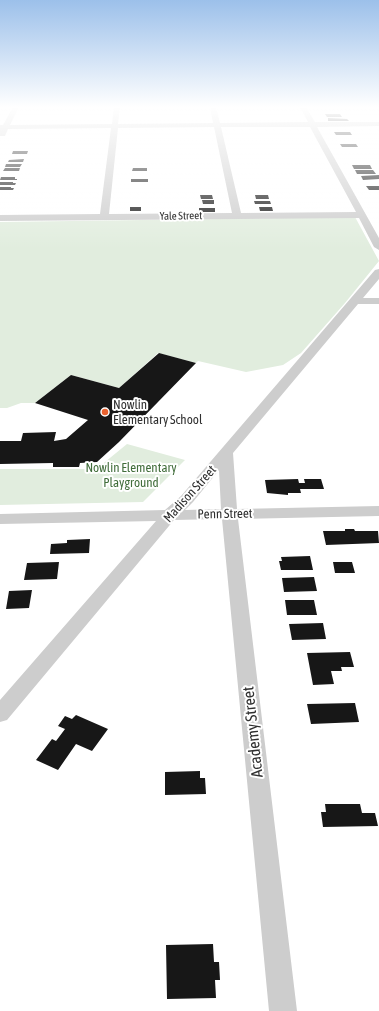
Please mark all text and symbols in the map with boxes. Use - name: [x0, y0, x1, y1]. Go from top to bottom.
- street label: Yale Street: [159, 209, 203, 223]
- place label: Nowlin Elementary School: [113, 397, 202, 428]
- marker: Nowlin Elementary School: [100, 407, 110, 417]
- park label: Nowlin Elementary Playground: [85, 460, 177, 491]
- street label: Madison Street: [160, 462, 220, 526]
- street label: Penn Street: [197, 506, 253, 522]
- street label: Academy Street: [239, 686, 267, 778]

